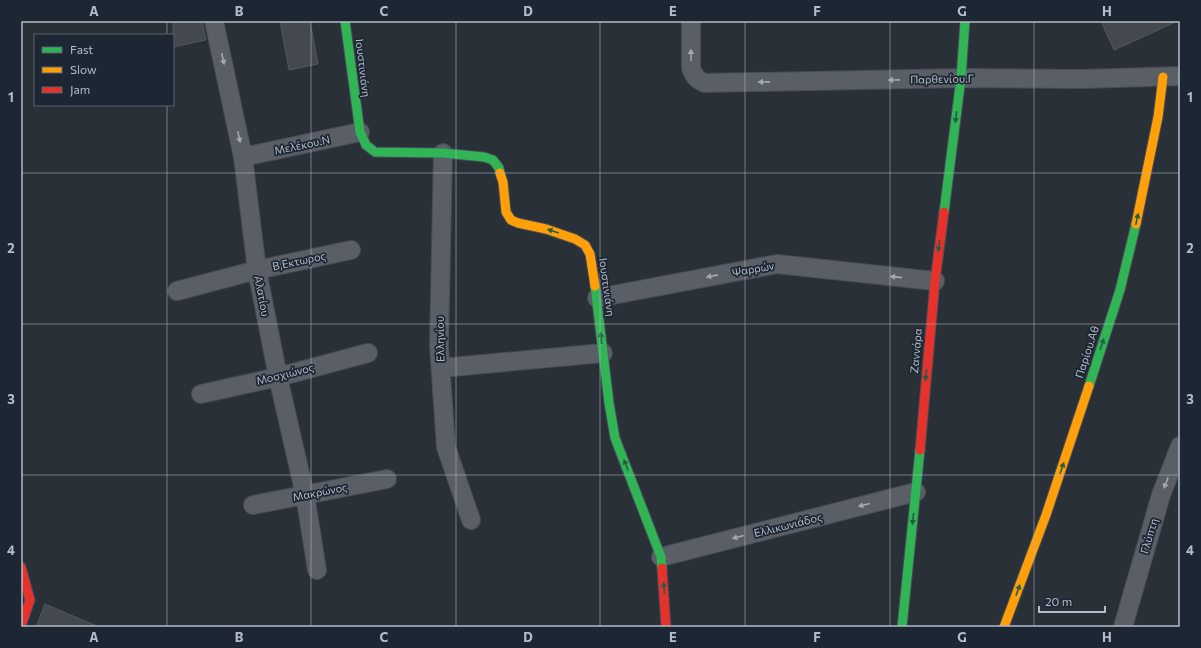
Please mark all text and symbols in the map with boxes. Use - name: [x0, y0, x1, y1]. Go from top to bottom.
- text: A: [89, 3, 99, 19]
- text: B: [235, 3, 244, 19]
- text: C: [380, 3, 389, 19]
- text: D: [523, 3, 533, 19]
- text: E: [669, 3, 677, 19]
- text: F: [813, 3, 821, 19]
- text: G: [957, 3, 967, 19]
- text: H: [1102, 3, 1112, 19]
- legend: [34, 34, 174, 106]
- street label: Ιουστινιάνη: [353, 38, 374, 98]
- text: Fast: [70, 42, 93, 56]
- one-way arrow: [688, 48, 694, 61]
- one-way arrow: [220, 53, 226, 65]
- text: Slow: [70, 62, 97, 76]
- street label: Παρθενίου.Γ: [910, 71, 974, 86]
- one-way arrow: [888, 76, 900, 83]
- one-way arrow: [757, 79, 770, 85]
- text: Jam: [70, 82, 90, 97]
- text: 1: [8, 89, 14, 105]
- text: 1: [1187, 89, 1193, 105]
- one-way arrow: [953, 111, 959, 123]
- one-way arrow: [237, 131, 243, 144]
- street label: Μελέκου.Ν: [273, 132, 331, 157]
- one-way arrow: [1134, 213, 1140, 225]
- one-way arrow: [546, 228, 558, 234]
- text: 2: [7, 240, 15, 256]
- one-way arrow: [936, 240, 942, 252]
- text: 2: [1186, 240, 1194, 256]
- street label: Β,Εκτωρος: [271, 249, 327, 273]
- street label: Ιουστινιάνη: [597, 257, 618, 317]
- street label: Ψαρρών: [731, 258, 776, 279]
- one-way arrow: [706, 273, 718, 279]
- street label: Αλατίου: [252, 274, 273, 317]
- one-way arrow: [890, 274, 902, 280]
- street label: Ελληνίου: [433, 316, 446, 362]
- street label: Παρίου.Αθ: [1072, 324, 1101, 380]
- street label: Ζαννάρα: [907, 328, 924, 374]
- one-way arrow: [598, 332, 604, 344]
- one-way arrow: [1099, 338, 1105, 350]
- street label: Μοσχιώνος: [255, 360, 315, 387]
- one-way arrow: [923, 369, 929, 381]
- text: 3: [7, 391, 15, 407]
- text: 3: [1186, 391, 1194, 407]
- one-way arrow: [622, 458, 628, 470]
- one-way arrow: [1059, 462, 1065, 474]
- one-way arrow: [1163, 477, 1169, 489]
- street label: Μακρώνος: [291, 480, 348, 503]
- one-way arrow: [858, 502, 870, 508]
- street label: Ελλικωνιάδος: [752, 510, 823, 539]
- one-way arrow: [910, 513, 916, 525]
- street label: Γλύπτη: [1137, 517, 1160, 555]
- one-way arrow: [732, 535, 745, 541]
- text: 4: [7, 542, 15, 558]
- text: 4: [1186, 542, 1194, 558]
- one-way arrow: [660, 582, 667, 594]
- one-way arrow: [1015, 584, 1021, 596]
- scale bar: [1039, 588, 1105, 614]
- text: 20 m: [1045, 594, 1072, 608]
- text: A: [89, 629, 99, 645]
- text: B: [235, 629, 244, 645]
- text: C: [380, 629, 389, 645]
- text: D: [523, 629, 533, 645]
- text: E: [669, 629, 677, 645]
- text: F: [813, 629, 821, 645]
- text: G: [957, 629, 967, 645]
- text: H: [1102, 629, 1112, 645]

